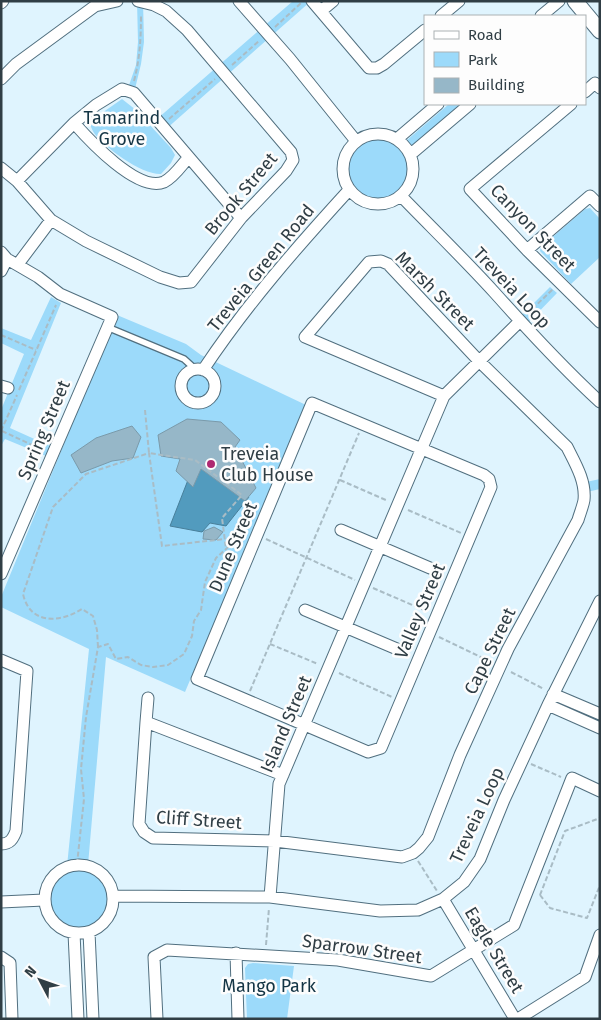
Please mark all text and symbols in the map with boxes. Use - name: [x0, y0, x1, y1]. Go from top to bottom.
- legend: [424, 15, 586, 105]
- text: Road: [468, 26, 503, 44]
- text: Park: [468, 51, 498, 69]
- text: Building: [468, 76, 524, 94]
- park label: Tamarind Grove: [84, 107, 160, 150]
- street label: Brook Street: [200, 148, 282, 240]
- street label: Canyon Street: [486, 180, 581, 277]
- street label: Treveia Green Road: [203, 200, 319, 336]
- street label: Treveia Loop: [469, 243, 555, 333]
- street label: Marsh Street: [391, 247, 480, 336]
- street label: Spring Street: [13, 376, 75, 483]
- place label: Treveia Club House: [221, 443, 314, 486]
- marker: Treveia Club House: [205, 458, 217, 470]
- street label: Dune Street: [204, 498, 262, 595]
- street label: Valley Street: [390, 560, 450, 662]
- street label: Cape Street: [460, 604, 521, 698]
- street label: Island Street: [256, 672, 317, 776]
- street label: Treveia Loop: [445, 764, 509, 866]
- street label: Cliff Street: [155, 806, 243, 834]
- street label: Eagle Street: [460, 903, 529, 998]
- street label: Sparrow Street: [301, 930, 424, 968]
- north arrow: [15, 955, 65, 1005]
- text: N: [21, 963, 40, 981]
- park label: Mango Park: [222, 975, 317, 997]

